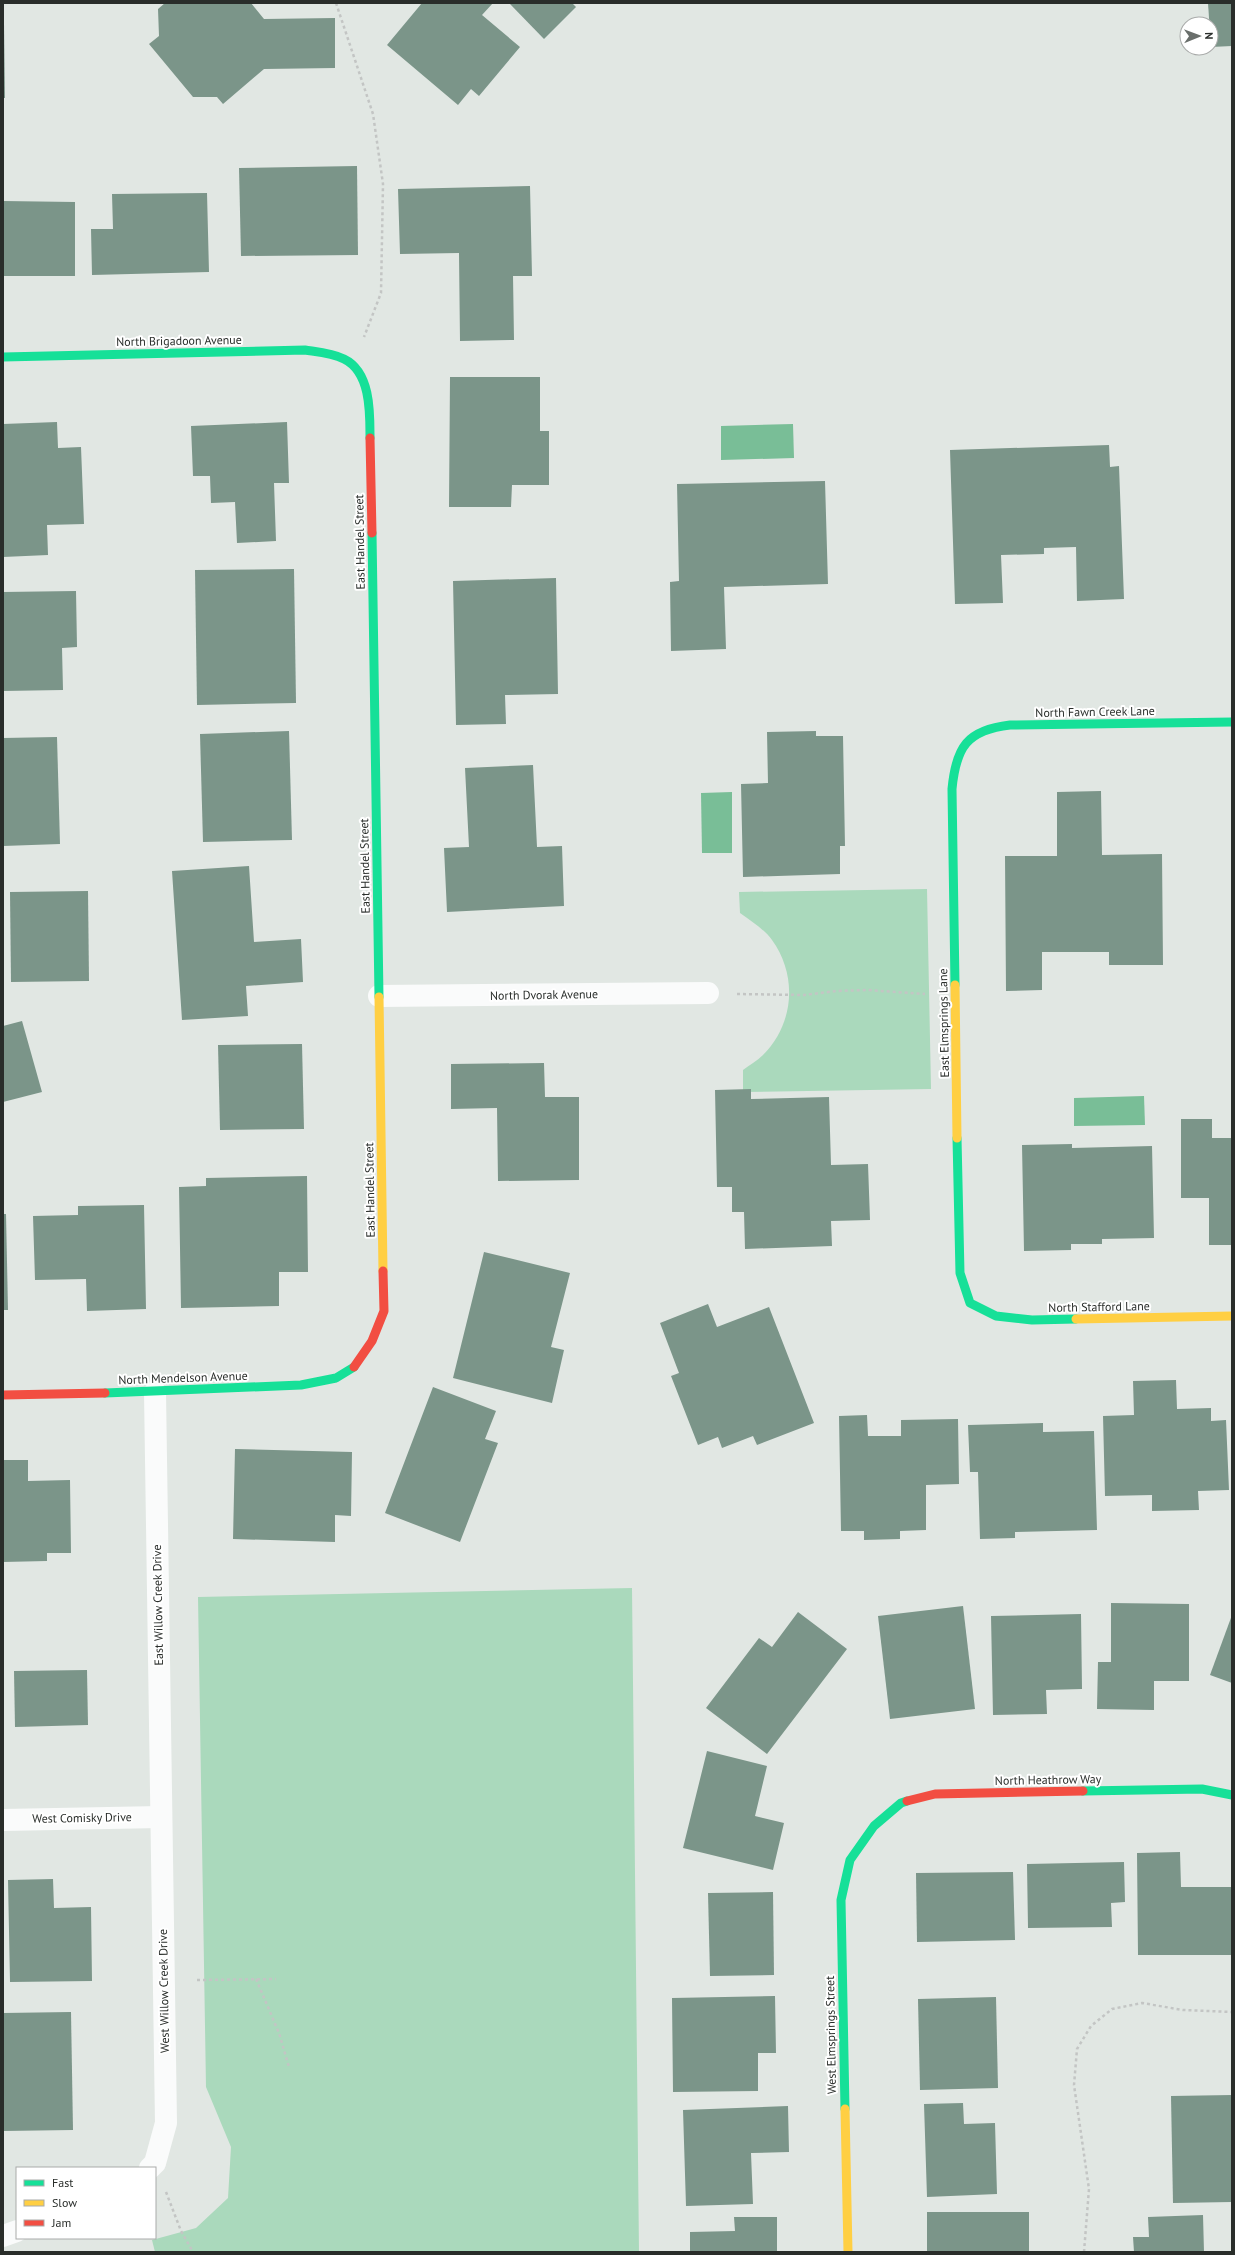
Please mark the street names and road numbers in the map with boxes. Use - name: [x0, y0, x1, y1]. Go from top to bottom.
- street label: North Brigadoon Avenue: [116, 332, 242, 349]
- street label: East Handel Street: [351, 494, 368, 590]
- street label: North Fawn Creek Lane: [1035, 703, 1155, 720]
- street label: East Handel Street: [356, 818, 373, 914]
- street label: East Elmsprings Lane: [935, 968, 952, 1078]
- street label: North Dvorak Avenue: [490, 986, 598, 1003]
- street label: East Handel Street: [361, 1142, 378, 1238]
- street label: North Stafford Lane: [1048, 1298, 1150, 1315]
- street label: North Mendelson Avenue: [118, 1368, 248, 1387]
- street label: East Willow Creek Drive: [149, 1544, 166, 1666]
- street label: North Heathrow Way: [995, 1771, 1102, 1788]
- street label: West Comisky Drive: [32, 1809, 132, 1826]
- street label: West Willow Creek Drive: [155, 1929, 172, 2053]
- street label: West Elmsprings Street: [822, 1976, 839, 2094]

